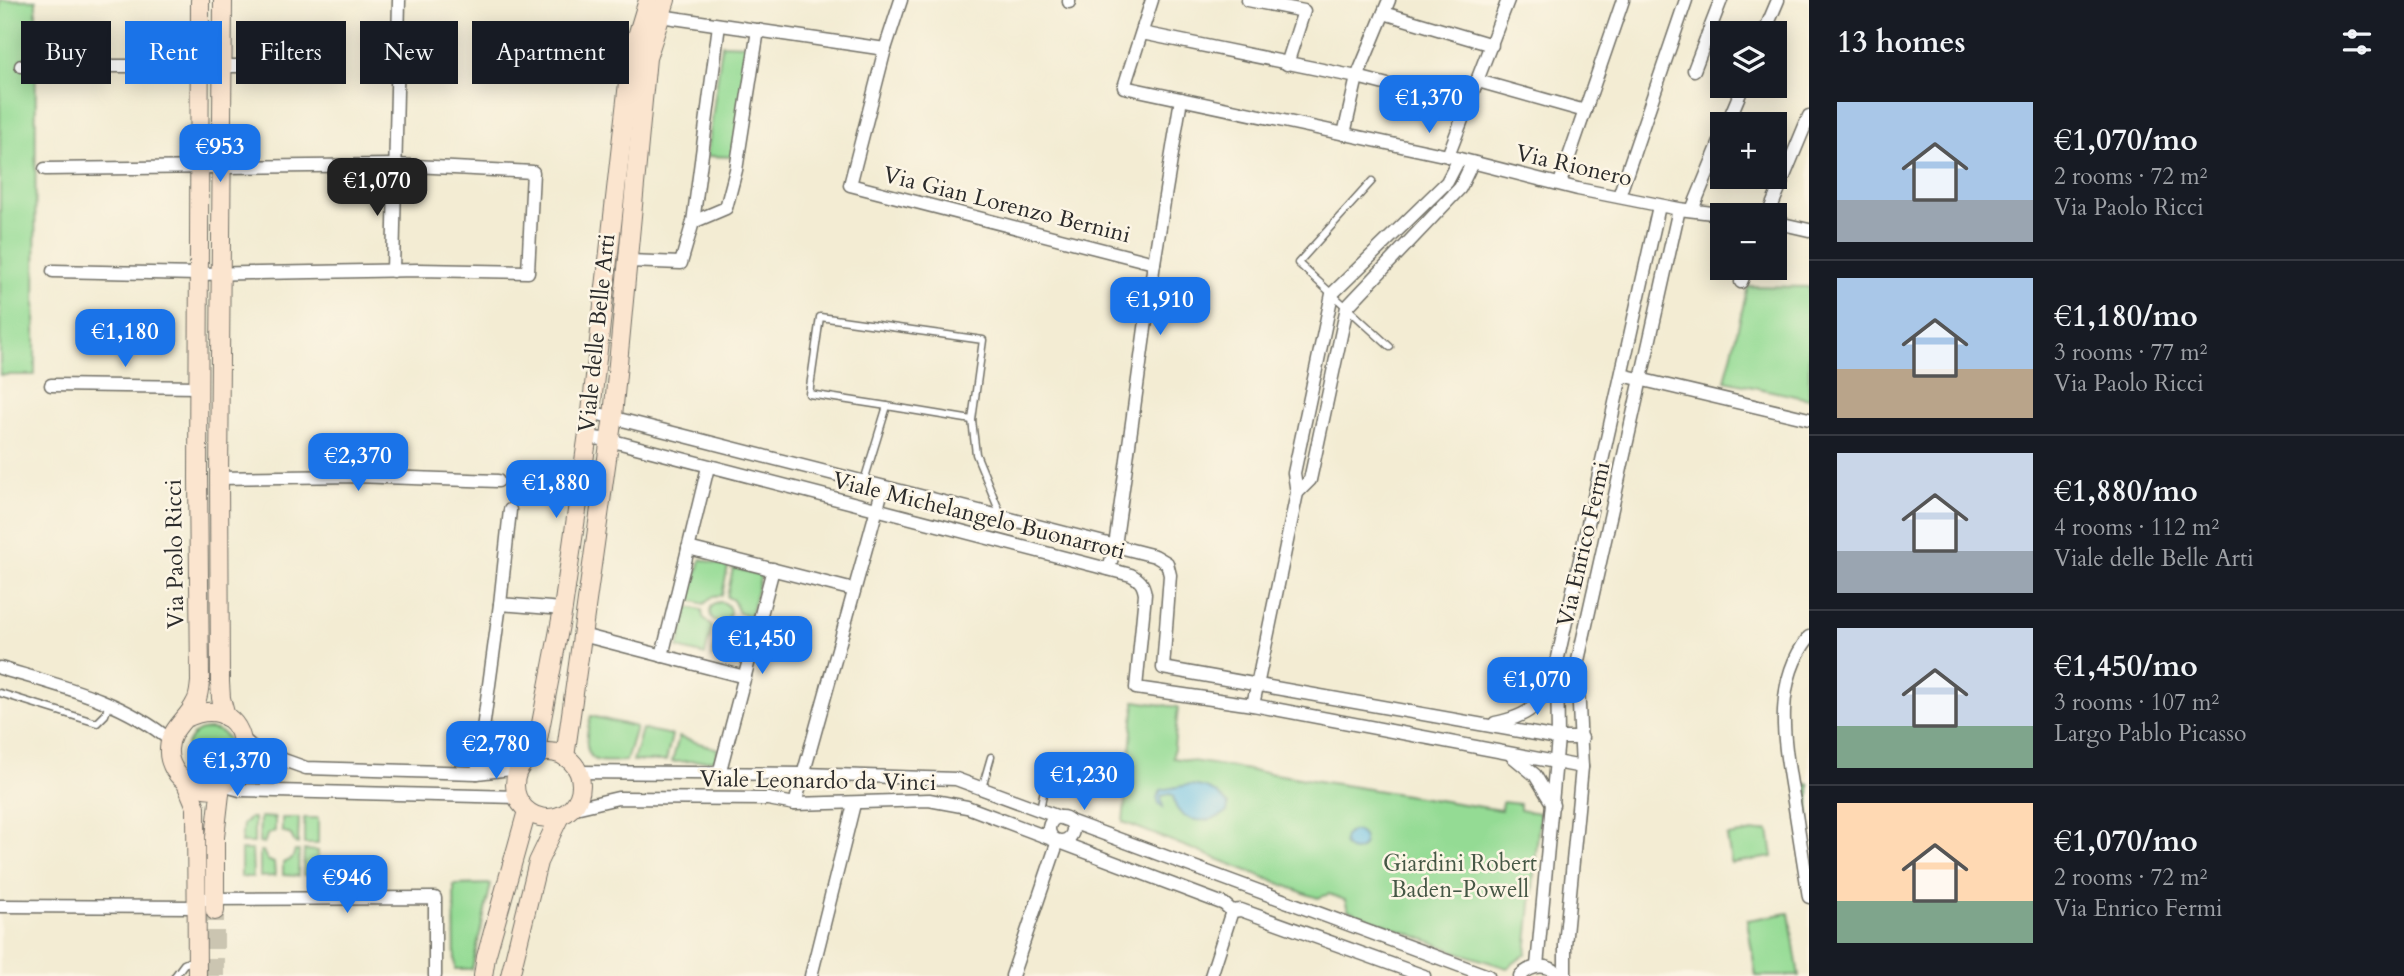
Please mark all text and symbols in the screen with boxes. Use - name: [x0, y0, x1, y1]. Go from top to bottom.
- chip: Buy: [21, 21, 111, 84]
- chip: Rent: [125, 21, 222, 84]
- chip: Filters: [236, 21, 346, 84]
- chip: New: [360, 21, 458, 84]
- chip: Apartment: [472, 21, 629, 84]
- map controls: [1710, 21, 1787, 280]
- button: layers: [1710, 21, 1787, 98]
- text: 13 homes: [1837, 22, 1966, 63]
- icon: filters: [2338, 23, 2376, 61]
- pin: €1,370: [1372, 76, 1486, 135]
- text: €1,370: [1395, 82, 1463, 113]
- button: +: [1710, 112, 1787, 189]
- text: €1,070/mo: [2054, 120, 2198, 161]
- pin: €953: [179, 124, 261, 184]
- icon: home: [1893, 130, 1977, 214]
- text: €953: [195, 131, 245, 162]
- street label: Via Rionero: [1513, 137, 1635, 194]
- pin: €1,070: [320, 158, 434, 218]
- street label: Via Gian Lorenzo Bernini: [880, 159, 1134, 250]
- text: 2 rooms · 72 m²: [2054, 161, 2207, 192]
- text: €1,070: [343, 165, 411, 196]
- text: Via Paolo Ricci: [2054, 192, 2204, 223]
- button: −: [1710, 203, 1787, 280]
- street label: Viale delle Belle Arti: [571, 232, 622, 434]
- pin: €1,910: [1103, 278, 1217, 337]
- text: €1,910: [1126, 284, 1194, 315]
- text: €1,180/mo: [2054, 296, 2198, 337]
- icon: home: [1893, 306, 1977, 390]
- pin: €1,180: [68, 310, 182, 369]
- text: €1,180: [91, 316, 159, 347]
- text: 3 rooms · 77 m²: [2054, 337, 2207, 368]
- text: Via Paolo Ricci: [2054, 368, 2204, 399]
- pin: €2,370: [301, 434, 415, 493]
- text: €2,370: [324, 440, 392, 471]
- street label: Via Enrico Fermi: [1549, 458, 1618, 630]
- pin: €1,880: [499, 461, 613, 520]
- street label: Viale Michelangelo Buonarroti: [829, 464, 1129, 567]
- text: €1,880: [522, 467, 590, 498]
- text: €1,880/mo: [2054, 471, 2198, 512]
- street label: Via Paolo Ricci: [158, 479, 191, 629]
- icon: home: [1893, 481, 1977, 565]
- text: 4 rooms · 112 m²: [2054, 512, 2219, 543]
- text: Viale delle Belle Arti: [2054, 543, 2254, 574]
- pin: €1,450: [705, 616, 819, 676]
- text: €1,450: [728, 623, 796, 654]
- text: €1,450/mo: [2054, 646, 2198, 687]
- icon: home: [1893, 656, 1977, 740]
- pin: €1,070: [1480, 658, 1594, 717]
- text: €1,070: [1503, 664, 1571, 695]
- text: 3 rooms · 107 m²: [2054, 687, 2219, 718]
- text: Largo Pablo Picasso: [2054, 718, 2246, 749]
- pin: €2,780: [439, 722, 553, 781]
- text: €2,780: [462, 728, 530, 759]
- pin: €1,370: [180, 738, 294, 798]
- text: €1,370: [203, 745, 271, 776]
- pin: €1,230: [1027, 752, 1141, 812]
- text: €1,230: [1050, 759, 1118, 790]
- street label: Viale Leonardo da Vinci: [699, 763, 937, 798]
- text: €1,070/mo: [2054, 821, 2198, 862]
- icon: home: [1893, 831, 1977, 915]
- park label: Giardini Robert Baden-Powell: [1383, 848, 1537, 905]
- pin: €946: [306, 856, 388, 915]
- text: €946: [322, 862, 372, 893]
- text: 2 rooms · 72 m²: [2054, 862, 2207, 893]
- text: Via Enrico Fermi: [2054, 893, 2223, 924]

